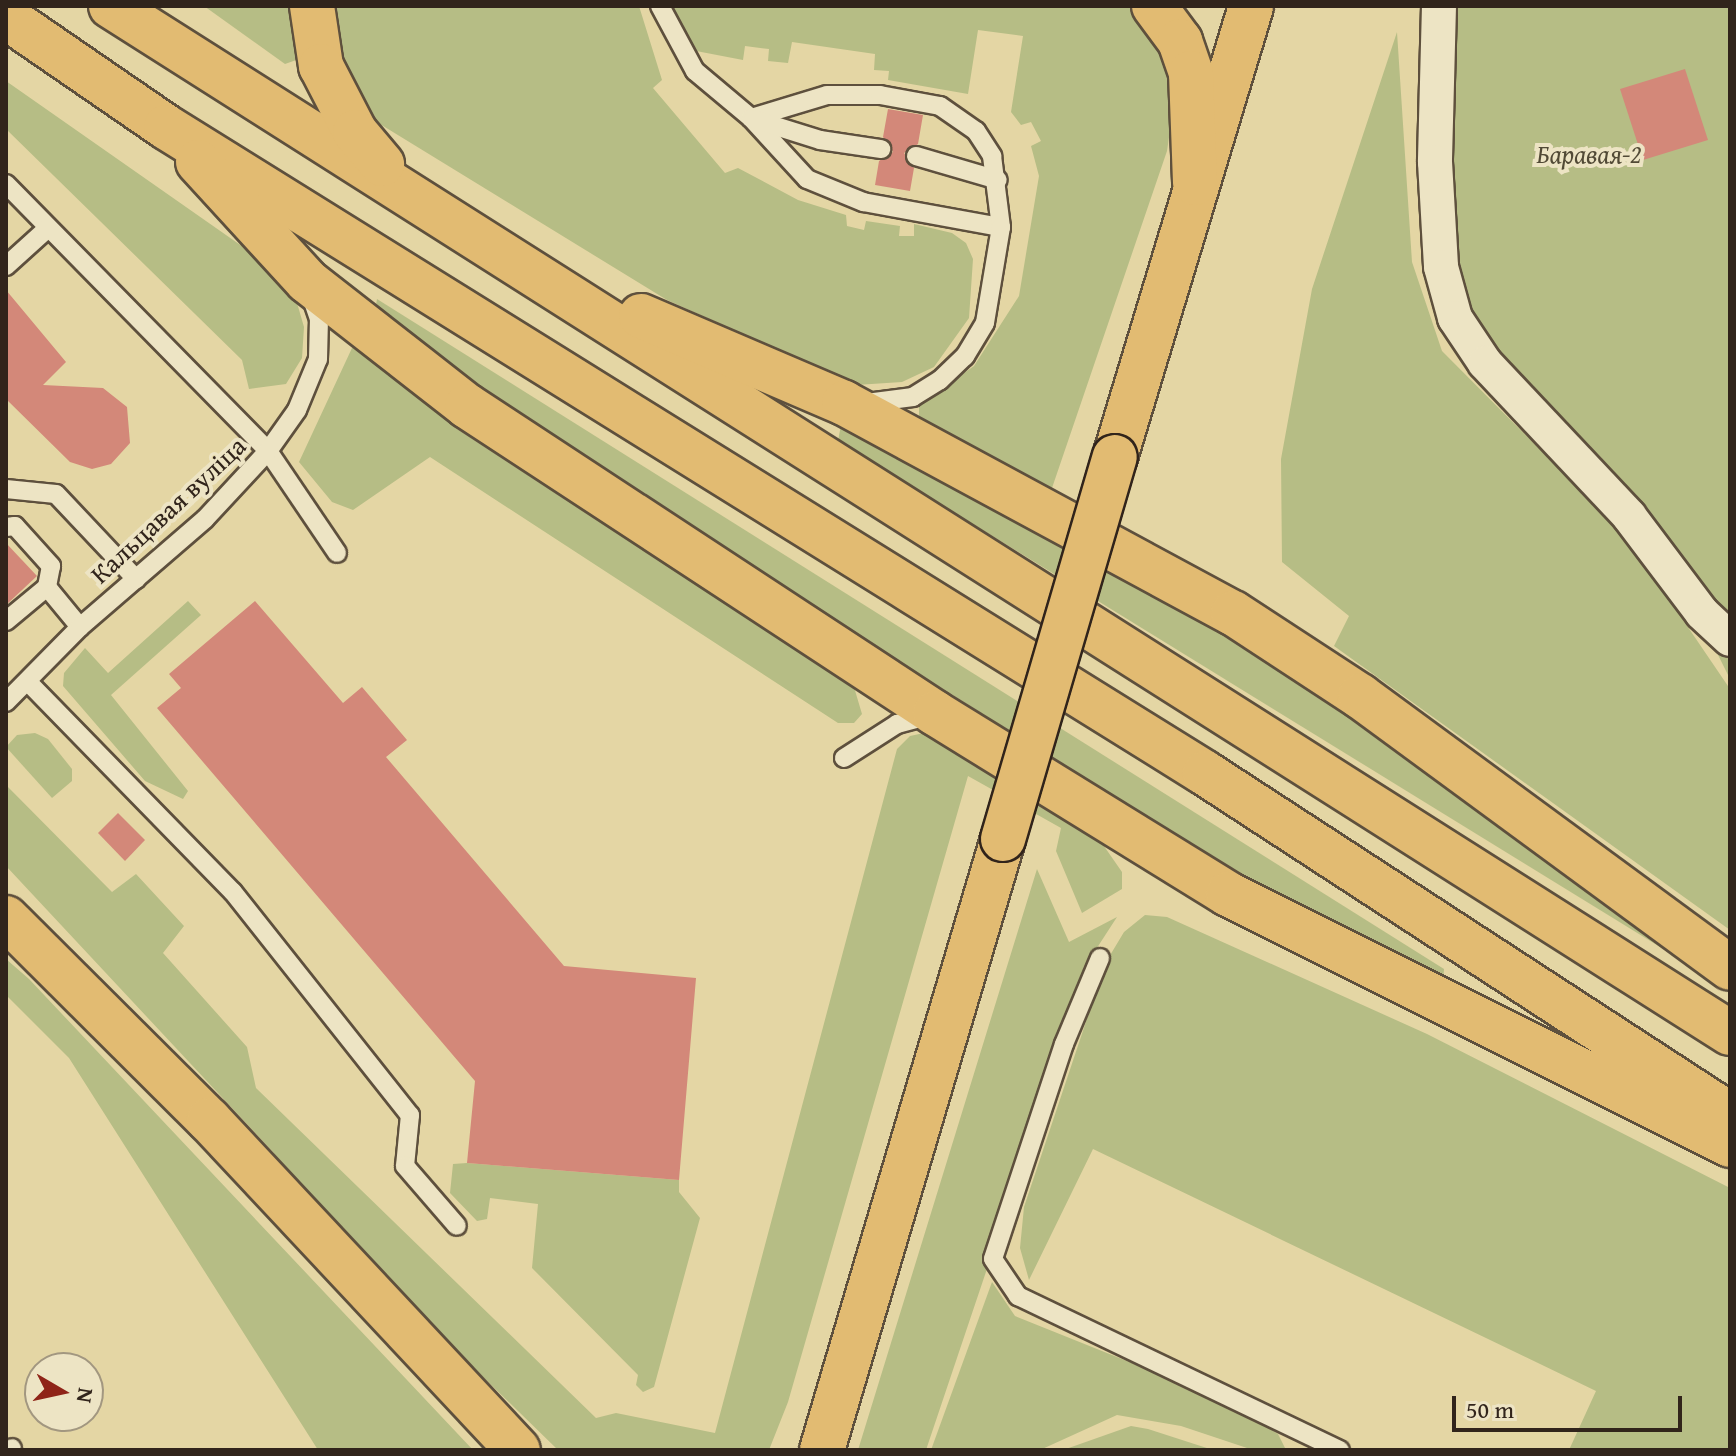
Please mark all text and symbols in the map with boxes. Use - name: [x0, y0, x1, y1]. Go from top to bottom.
- park label: Баравая-2: [1537, 138, 1641, 170]
- street label: Кальцавая вуліца: [84, 430, 252, 590]
- north arrow: [24, 1352, 104, 1432]
- scale bar: [1456, 1380, 1686, 1430]
- text: N: [69, 1386, 103, 1405]
- text: 50 m: [1466, 1392, 1514, 1427]

